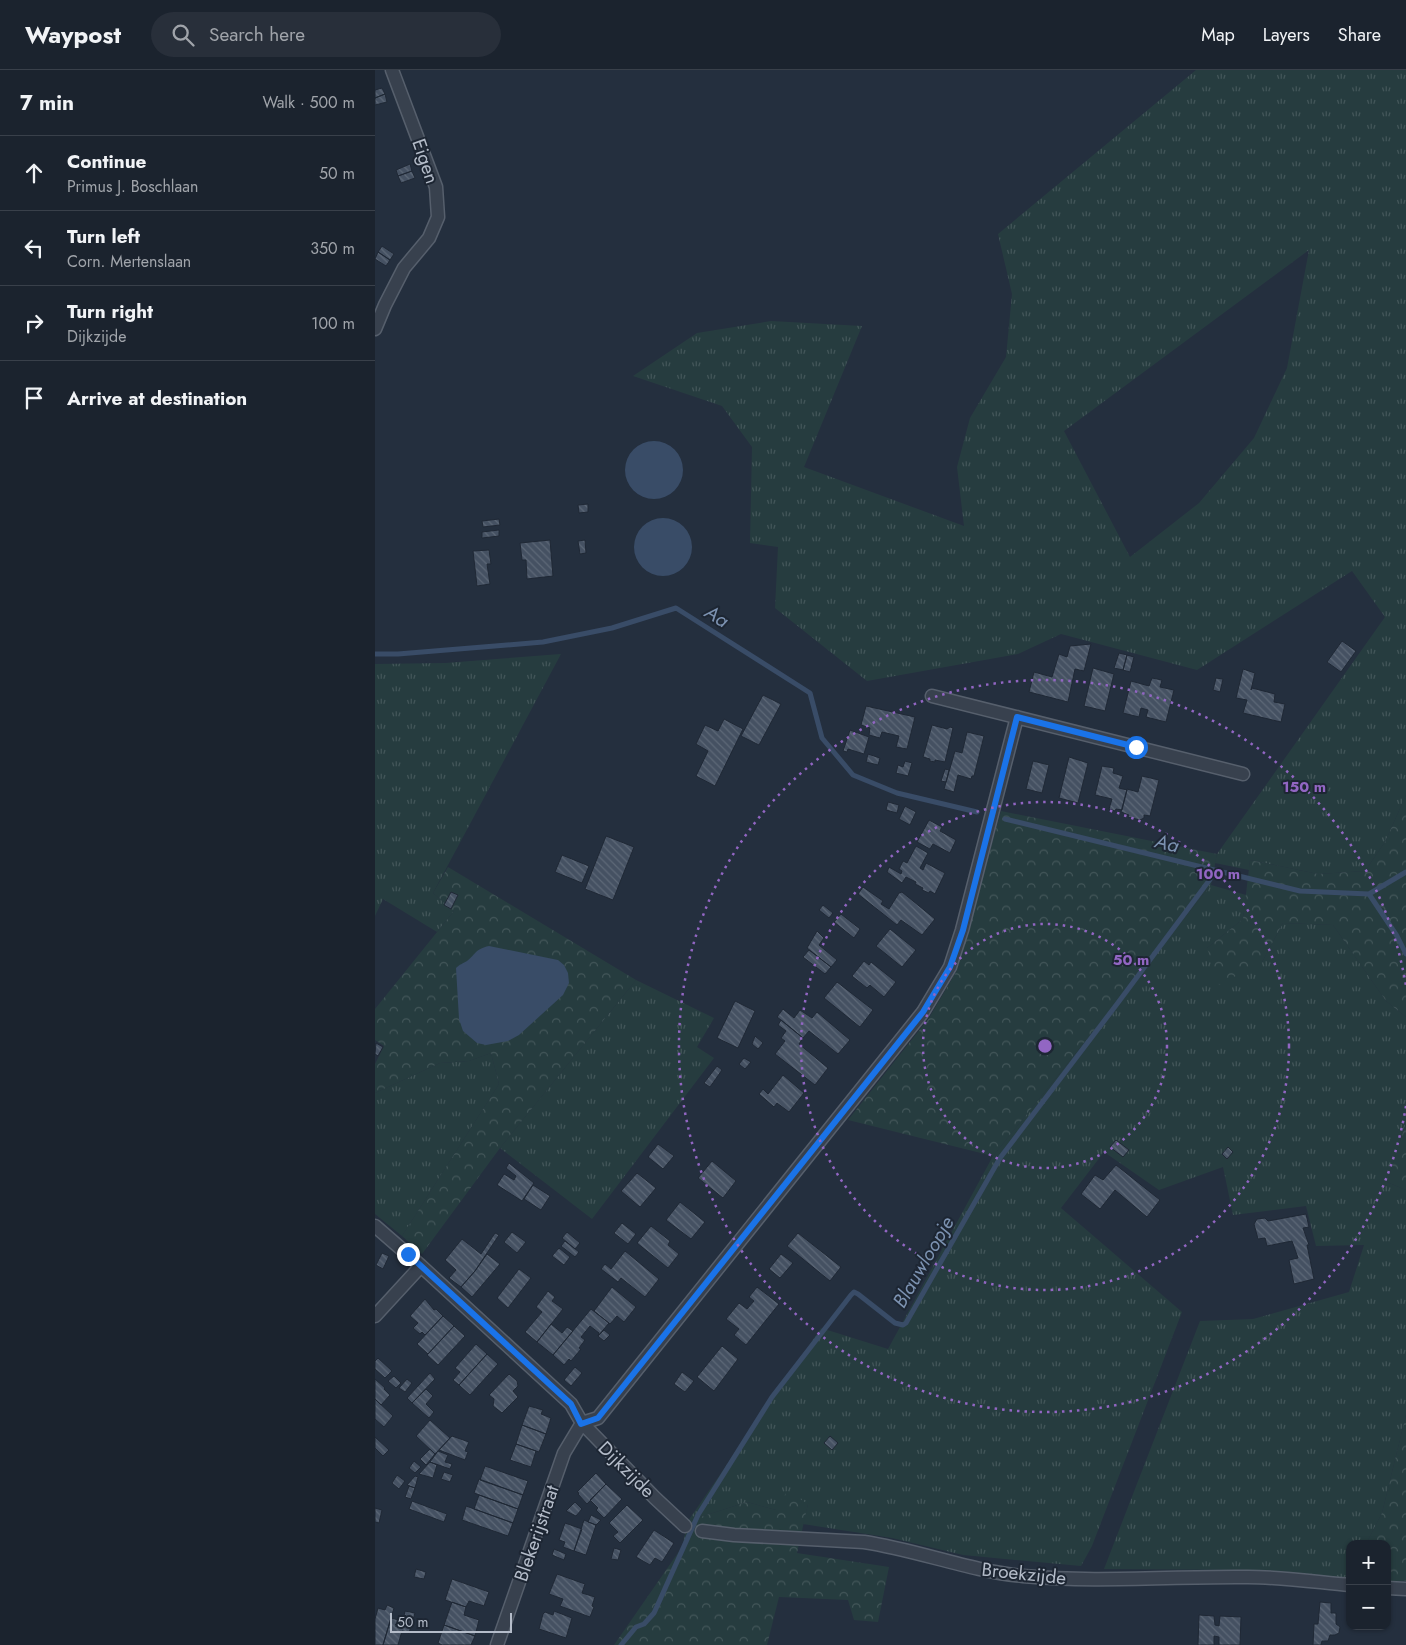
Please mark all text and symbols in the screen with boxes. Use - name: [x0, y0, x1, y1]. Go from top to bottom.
- search box: [151, 12, 501, 57]
- text: Waypost: [25, 17, 121, 52]
- icon: search: [169, 21, 197, 49]
- text: Search here: [209, 21, 305, 48]
- text: Map: [1201, 22, 1235, 48]
- text: Layers: [1263, 22, 1310, 48]
- text: Share: [1338, 22, 1381, 48]
- text: 7 min: [20, 88, 74, 118]
- text: Walk · 500 m: [262, 91, 355, 114]
- street label: Eigen: [405, 135, 446, 187]
- text: Continue: [67, 148, 146, 175]
- icon: ahead: [20, 159, 48, 187]
- text: 50 m: [319, 162, 355, 185]
- text: Primus J. Boschlaan: [67, 175, 198, 198]
- text: Turn left: [67, 223, 140, 250]
- icon: left: [20, 234, 48, 262]
- text: 350 m: [310, 237, 355, 260]
- text: Corn. Mertenslaan: [67, 250, 191, 273]
- text: Turn right: [67, 298, 153, 325]
- icon: right: [20, 309, 48, 337]
- text: 100 m: [311, 312, 355, 335]
- text: Dijkzijde: [67, 325, 126, 348]
- icon: arrive: [20, 384, 48, 412]
- text: Arrive at destination: [67, 385, 247, 412]
- water label: Aa: [698, 597, 735, 635]
- route start: [1125, 736, 1148, 759]
- text: 150 m: [1282, 776, 1326, 798]
- water label: Aa: [1151, 826, 1182, 860]
- text: 100 m: [1196, 863, 1240, 885]
- text: 50 m: [1113, 949, 1149, 971]
- centre of rings: [1036, 1037, 1054, 1055]
- water label: Blauwloopje: [886, 1211, 961, 1313]
- route end: [397, 1243, 420, 1266]
- street label: Dijkzijde: [592, 1435, 661, 1504]
- street label: Blekerijstraat: [507, 1481, 566, 1585]
- map controls: [1346, 1540, 1391, 1630]
- button: +: [1346, 1540, 1391, 1585]
- street label: Broekzijde: [980, 1556, 1068, 1591]
- button: −: [1346, 1585, 1391, 1630]
- scale bar: [390, 1610, 513, 1633]
- text: 50 m: [397, 1612, 428, 1632]

